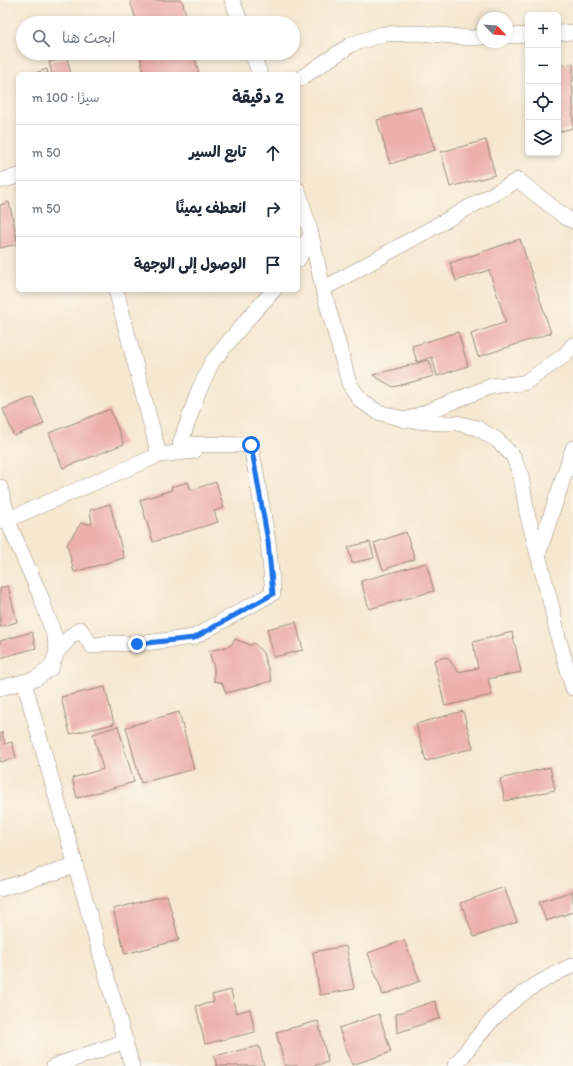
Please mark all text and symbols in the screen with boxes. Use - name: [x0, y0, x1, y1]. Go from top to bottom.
- north arrow: [477, 12, 513, 48]
- map controls: [525, 12, 561, 156]
- button: +: [525, 12, 561, 48]
- search box: [16, 16, 300, 60]
- icon: search: [30, 27, 52, 49]
- text: ابحث هنا: [62, 29, 116, 47]
- button: −: [525, 48, 561, 84]
- button: locate: [525, 84, 561, 120]
- text: 2 دقيقة: [232, 87, 284, 107]
- text: سيرًا · 100 m: [32, 90, 100, 105]
- button: layers: [525, 120, 561, 156]
- icon: ahead: [262, 142, 284, 164]
- text: تابع السير: [189, 143, 246, 161]
- text: 50 m: [32, 145, 61, 160]
- icon: right: [262, 198, 284, 220]
- text: انعطف يمينًا: [176, 199, 246, 217]
- text: 50 m: [32, 201, 61, 216]
- icon: arrive: [262, 254, 284, 276]
- text: الوصول إلى الوجهة: [134, 255, 246, 273]
- route start: [242, 436, 260, 454]
- route end: [128, 635, 146, 653]

